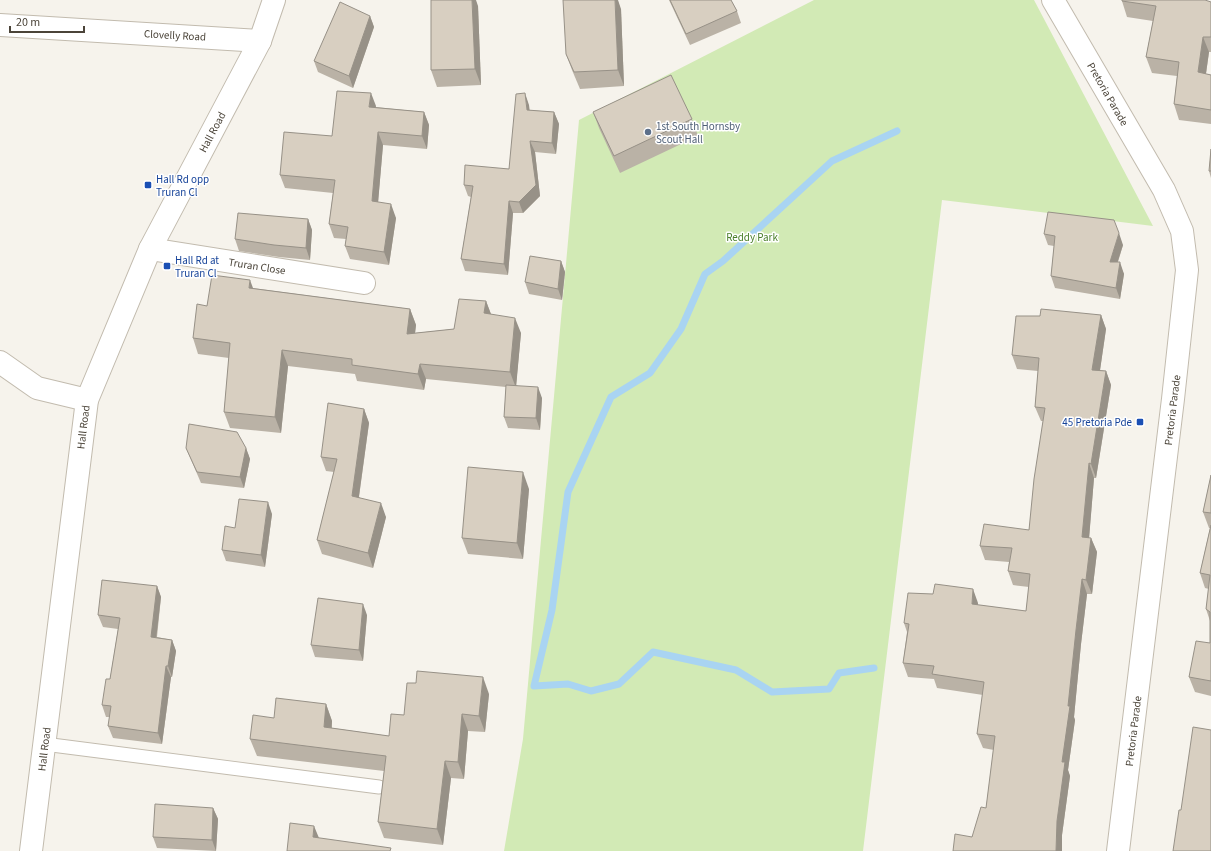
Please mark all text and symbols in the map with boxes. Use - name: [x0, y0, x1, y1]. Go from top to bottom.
- scale bar: [10, 8, 84, 34]
- text: 20 m: [16, 14, 40, 31]
- street label: Clovelly Road: [144, 26, 206, 45]
- street label: Pretoria Parade: [1083, 60, 1132, 129]
- street label: Hall Road: [195, 109, 229, 155]
- place label: 1st South Hornsby Scout Hall: [656, 119, 740, 147]
- marker: 1st South Hornsby Scout Hall: [643, 127, 653, 137]
- place label: Hall Rd opp Truran Cl: [156, 172, 209, 200]
- marker: Hall Rd opp Truran Cl: [143, 180, 153, 190]
- park label: Reddy Park: [726, 230, 778, 245]
- place label: Hall Rd at Truran Cl: [175, 253, 219, 281]
- street label: Truran Close: [227, 255, 287, 278]
- marker: Hall Rd at Truran Cl: [162, 261, 172, 271]
- street label: Pretoria Parade: [1161, 373, 1184, 446]
- street label: Hall Road: [73, 404, 94, 450]
- place label: 45 Pretoria Pde: [1062, 415, 1133, 430]
- marker: 45 Pretoria Pde: [1135, 417, 1145, 427]
- street label: Pretoria Parade: [1122, 694, 1145, 767]
- street label: Hall Road: [34, 726, 55, 772]

